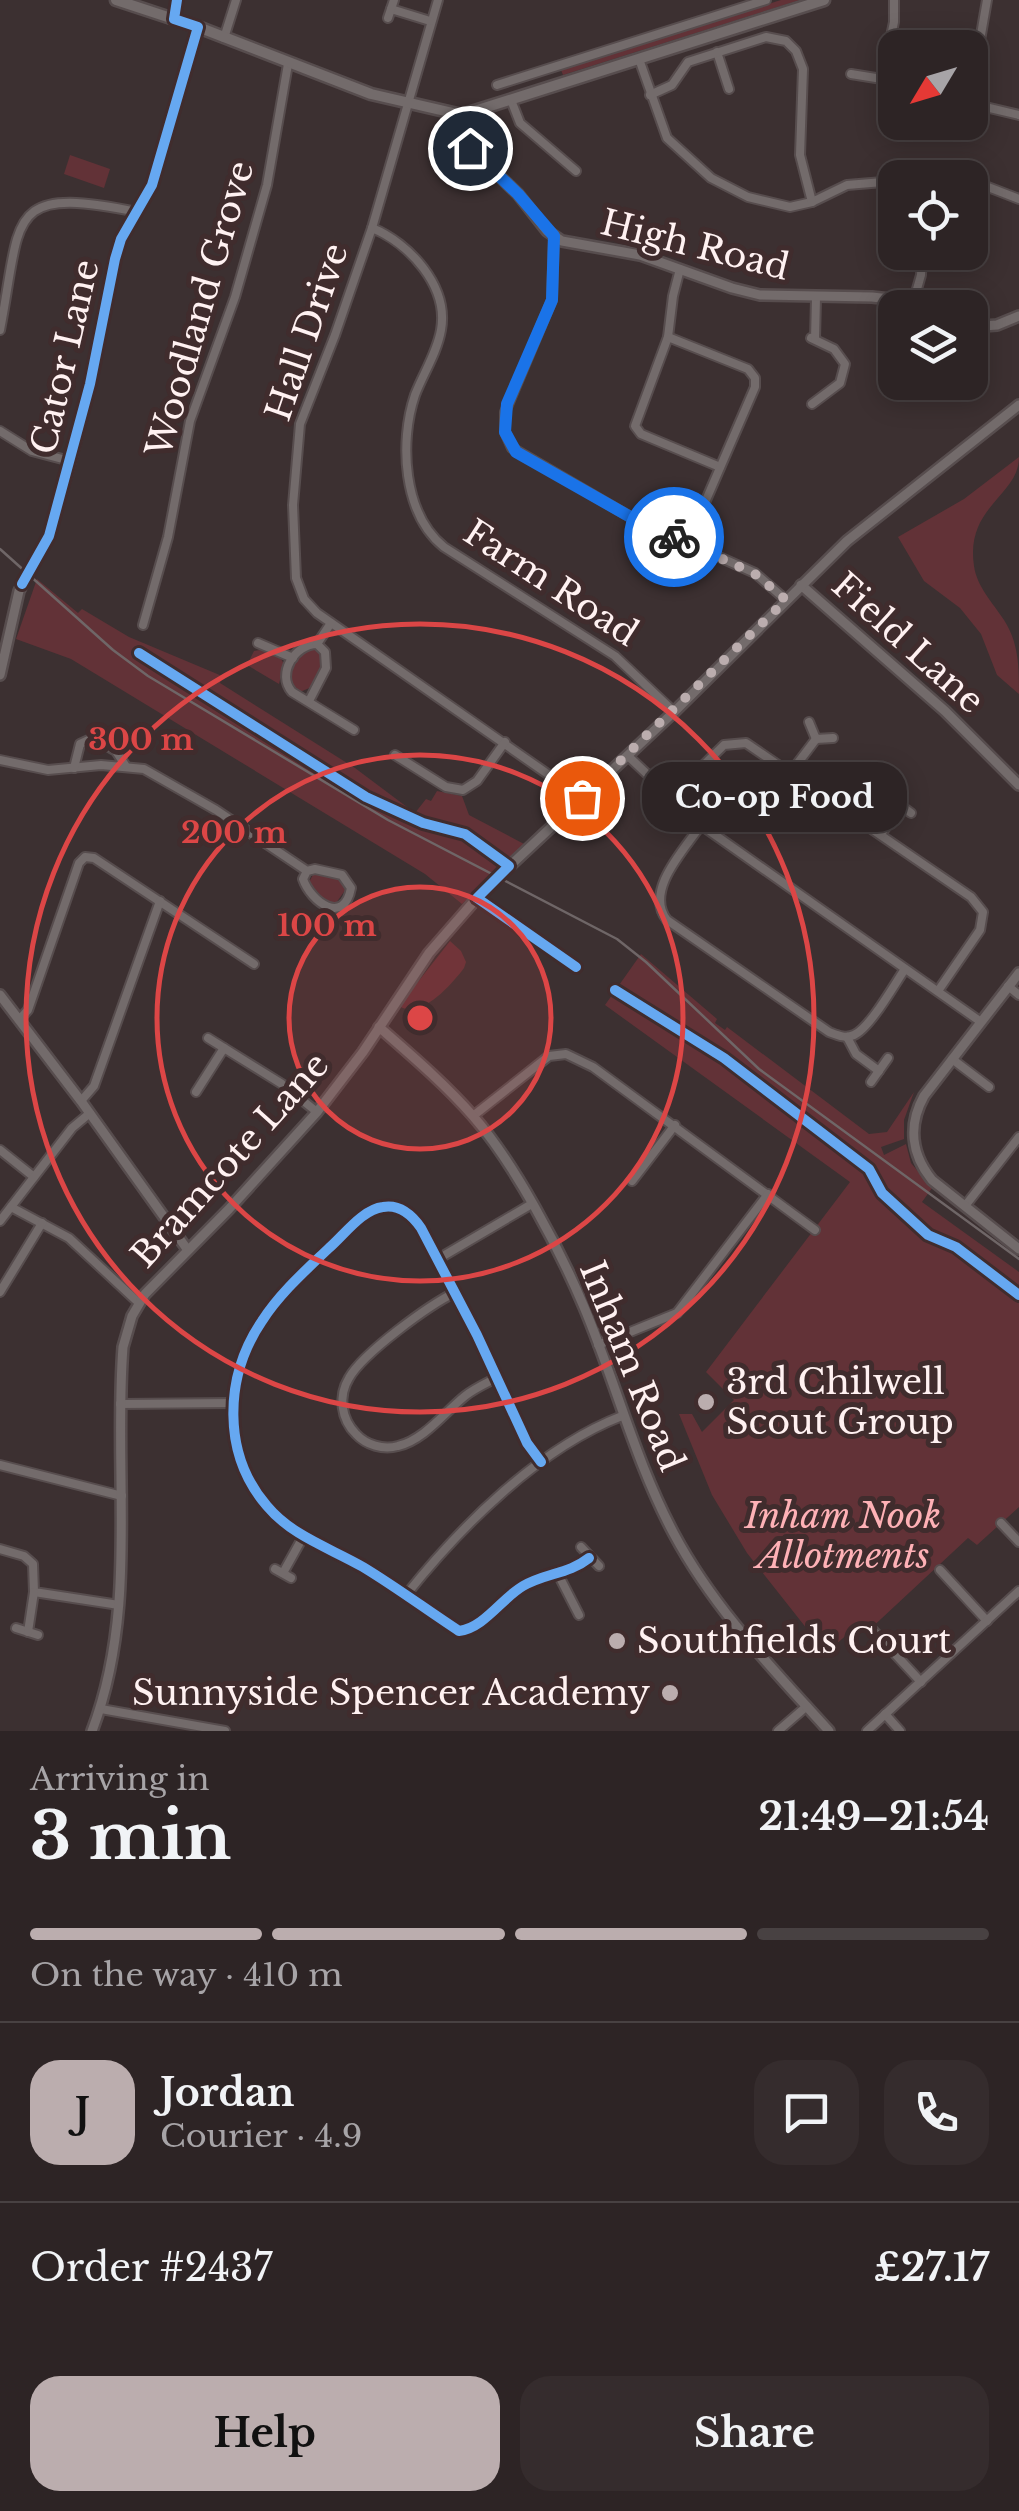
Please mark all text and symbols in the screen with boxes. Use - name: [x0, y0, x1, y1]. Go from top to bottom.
- north arrow: [878, 30, 988, 140]
- map controls: [878, 30, 988, 400]
- pin: [428, 106, 513, 191]
- icon: home: [443, 121, 498, 176]
- street label: Woodland Grove: [136, 156, 262, 463]
- button: locate: [878, 160, 988, 270]
- street label: High Road: [597, 200, 794, 289]
- street label: Hall Drive: [256, 238, 357, 426]
- street label: Cator Lane: [21, 255, 108, 458]
- button: layers: [878, 290, 988, 400]
- courier: [624, 487, 724, 587]
- street label: Farm Road: [456, 510, 646, 655]
- icon: bike: [647, 510, 702, 565]
- street label: Field Lane: [824, 563, 993, 722]
- text: 300 m: [88, 721, 194, 758]
- pin: [540, 756, 625, 841]
- callout: Co-op Food: [642, 763, 907, 833]
- icon: bag: [555, 771, 610, 826]
- text: Co-op Food: [675, 777, 874, 817]
- text: 200 m: [181, 814, 287, 851]
- text: 100 m: [277, 907, 377, 944]
- centre of rings: [402, 1000, 438, 1036]
- street label: Bramcote Lane: [122, 1043, 337, 1276]
- street label: Inham Road: [571, 1254, 694, 1477]
- place label: 3rd Chilwell Scout Group: [726, 1360, 954, 1443]
- marker: 3rd Chilwell Scout Group: [695, 1391, 717, 1413]
- park label: Inham Nook Allotments: [744, 1494, 941, 1577]
- place label: Southfields Court: [637, 1619, 951, 1662]
- marker: Southfields Court: [606, 1630, 628, 1652]
- place label: Sunnyside Spencer Academy: [132, 1671, 650, 1714]
- marker: Sunnyside Spencer Academy: [659, 1682, 681, 1704]
- text: Arriving in: [30, 1759, 209, 1799]
- text: 21:49–21:54: [758, 1793, 989, 1840]
- text: 3 min: [30, 1796, 231, 1877]
- text: On the way · 410 m: [30, 1955, 343, 1995]
- button: chat: [754, 2060, 859, 2165]
- button: phone: [884, 2060, 989, 2165]
- text: Jordan: [160, 2069, 294, 2116]
- text: J: [75, 2089, 90, 2136]
- text: Courier · 4.9: [160, 2116, 362, 2156]
- text: Order #2437: [30, 2244, 273, 2291]
- text: £27.17: [874, 2244, 989, 2291]
- button: Help: [30, 2376, 500, 2491]
- button: Share: [520, 2376, 989, 2491]

